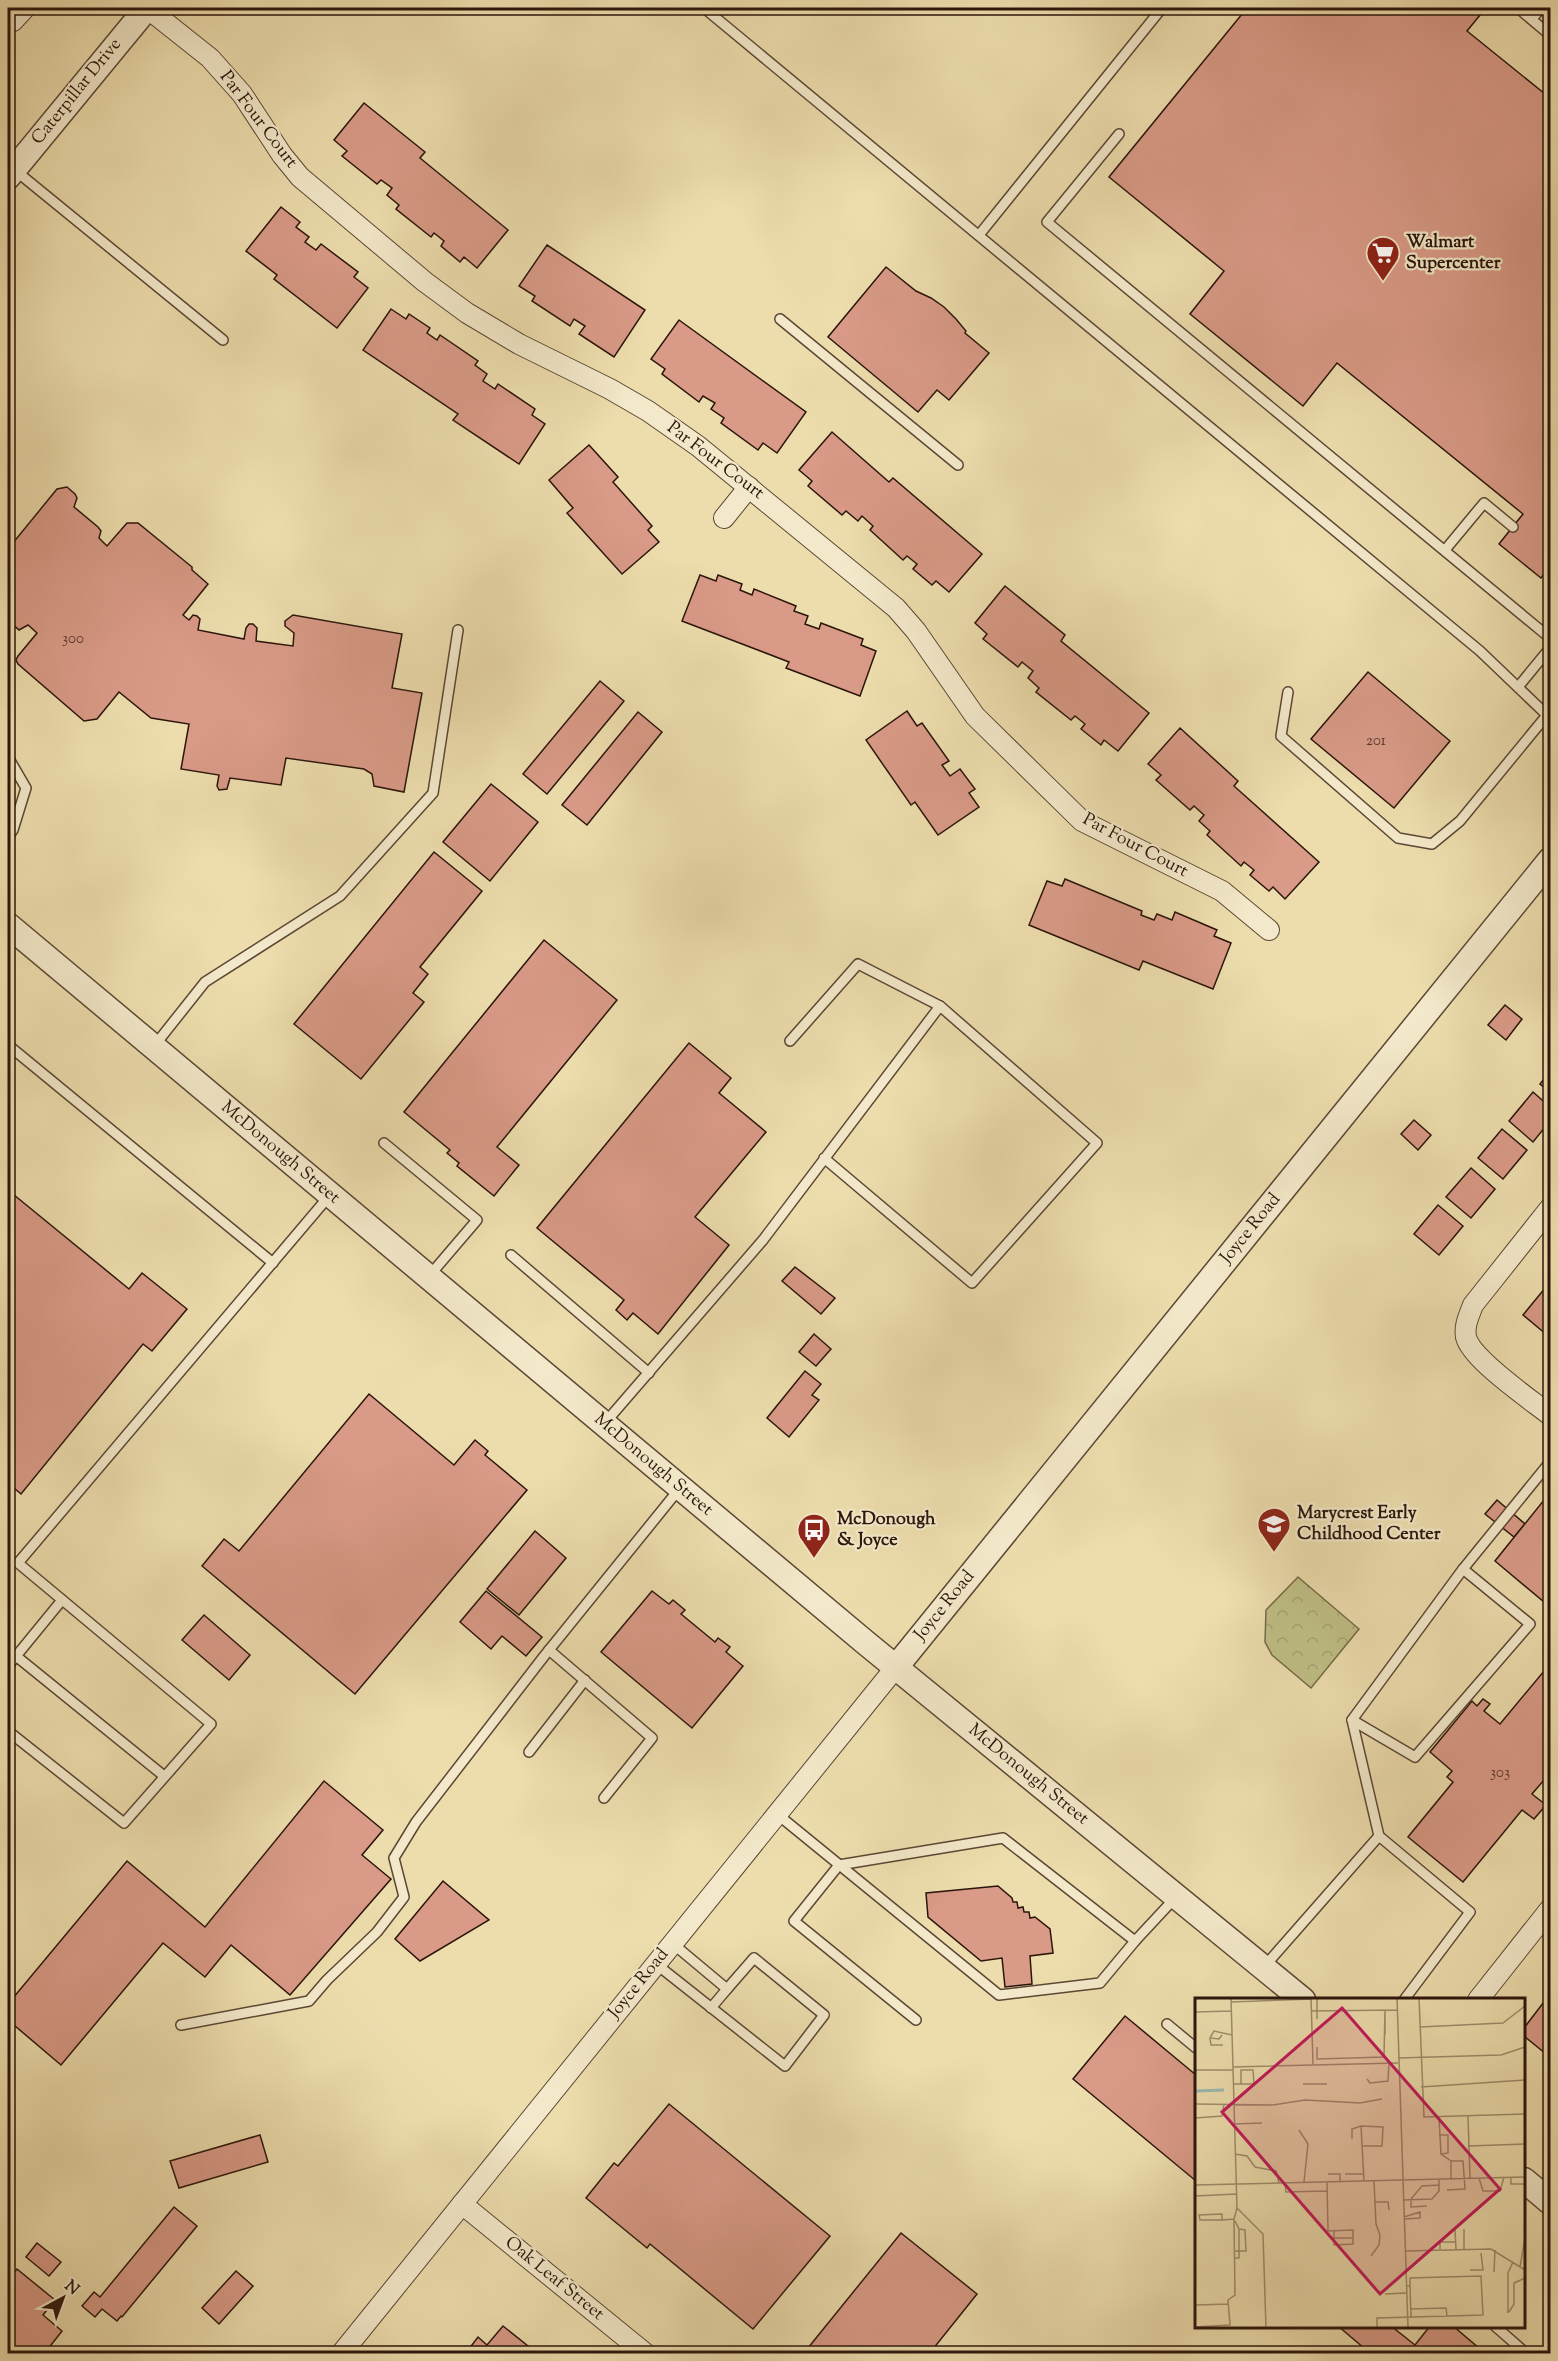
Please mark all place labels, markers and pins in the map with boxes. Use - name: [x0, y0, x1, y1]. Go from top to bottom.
- place label: Walmart Supercenter: [1406, 230, 1501, 277]
- supermarket icon: Walmart Supercenter: [1365, 235, 1401, 282]
- place label: Marycrest Early Childhood Center: [1297, 1501, 1441, 1548]
- school or university icon: Marycrest Early Childhood Center: [1256, 1506, 1292, 1553]
- place label: McDonough & Joyce: [837, 1507, 936, 1554]
- bus stop icon: McDonough & Joyce: [796, 1512, 832, 1559]

